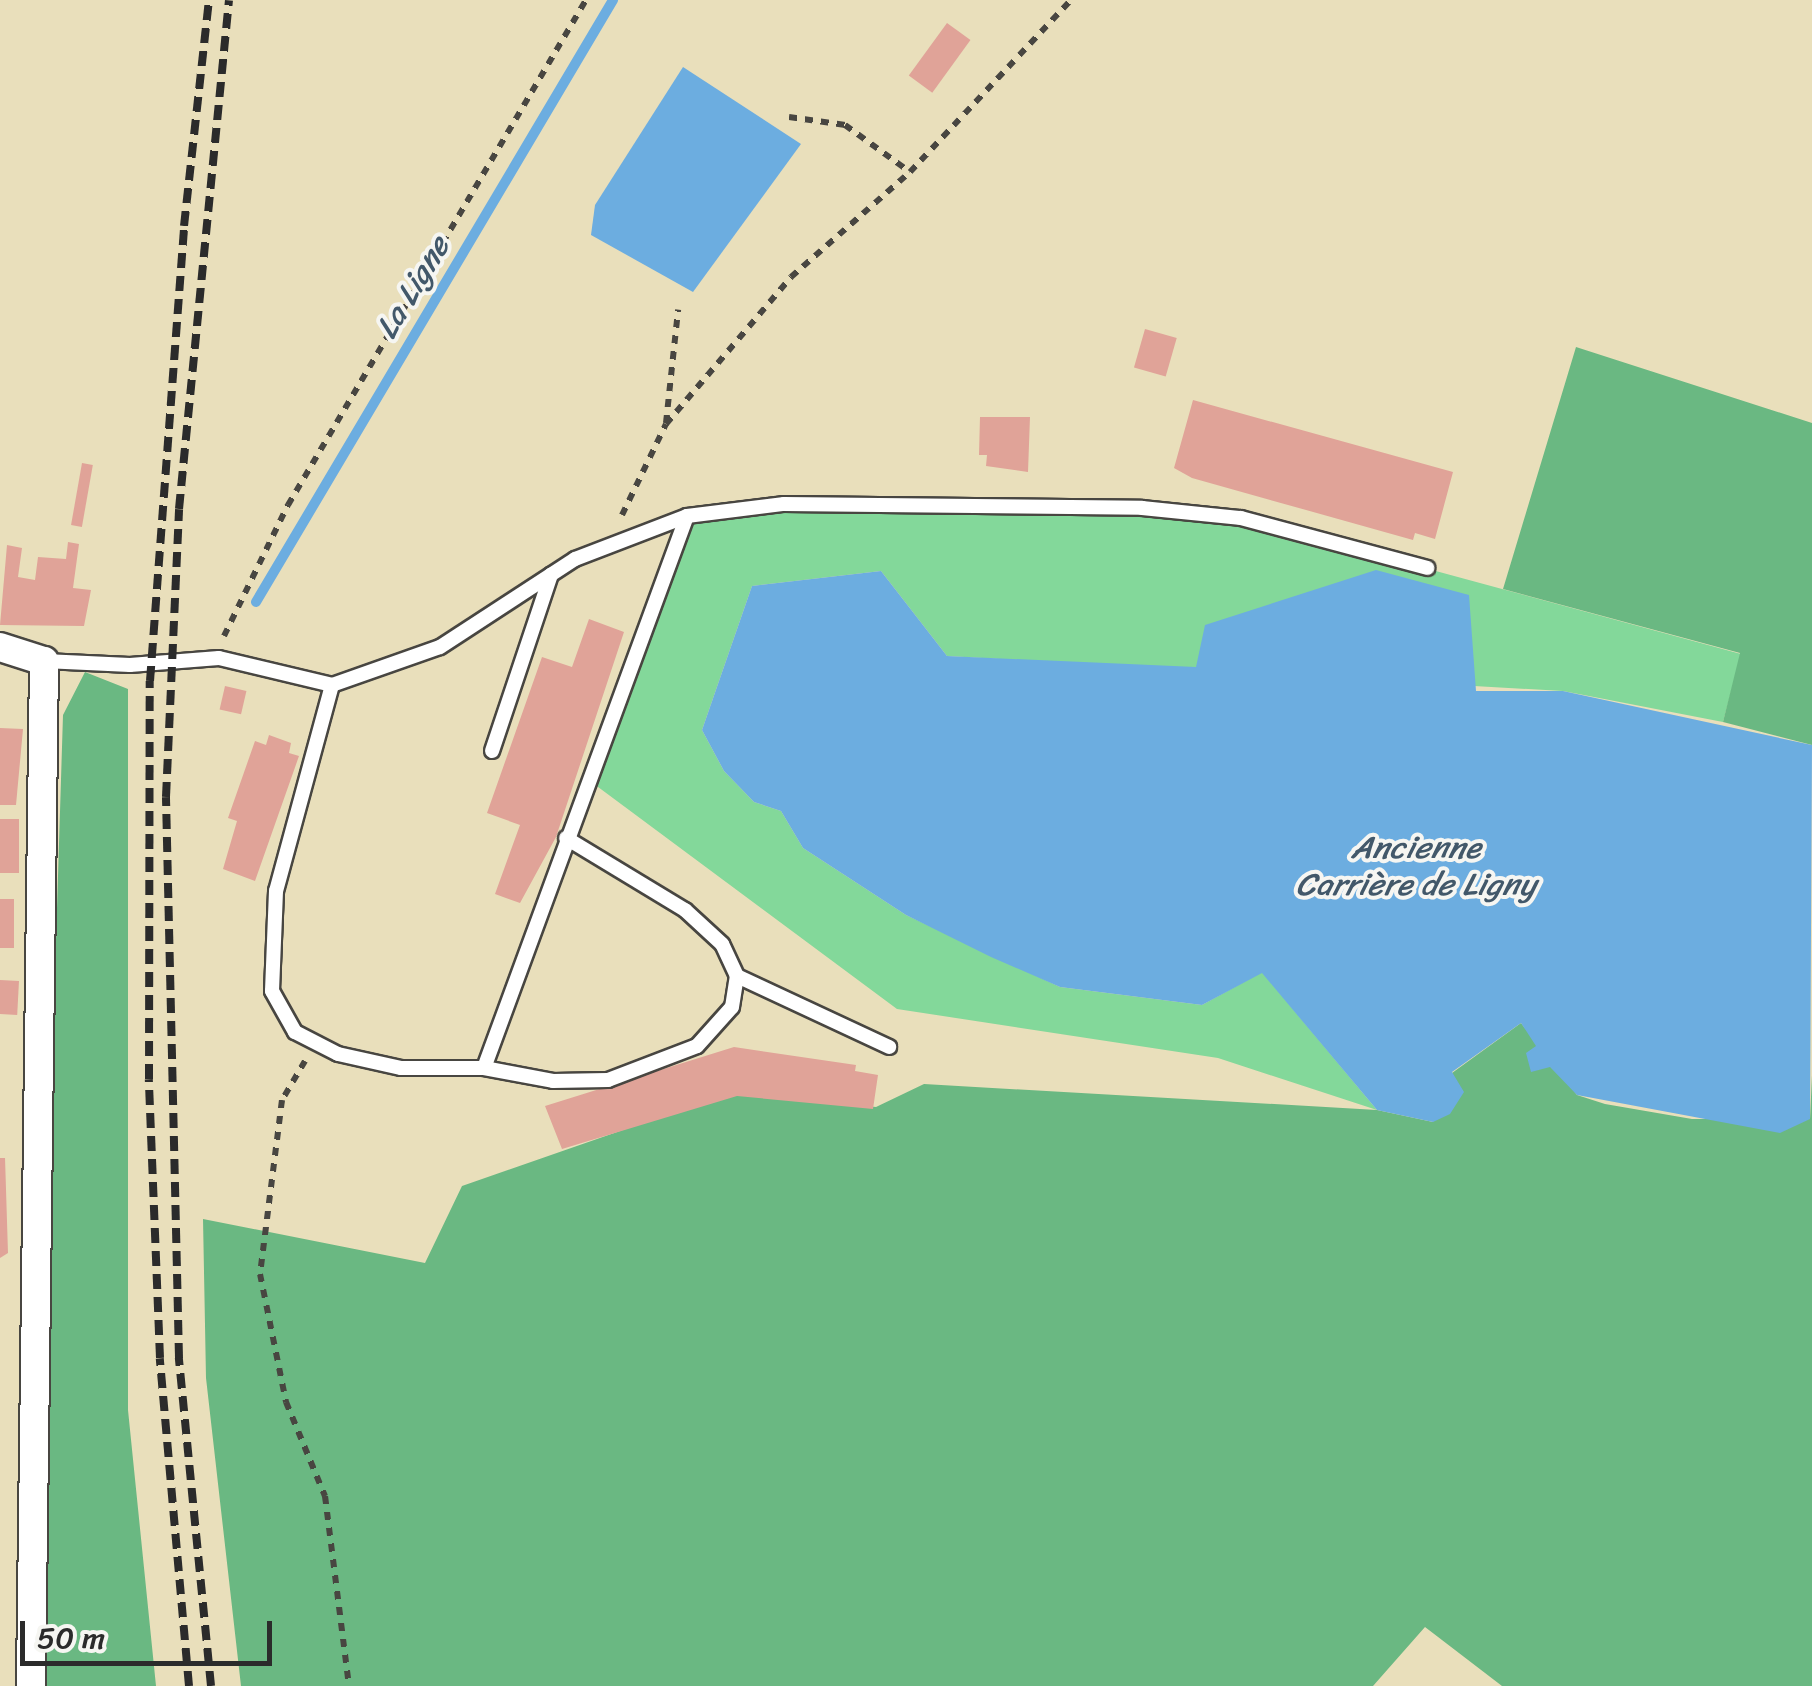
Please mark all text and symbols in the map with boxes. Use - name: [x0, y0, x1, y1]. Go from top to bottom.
- water label: La Ligne: [368, 230, 458, 346]
- water label: Ancienne Carrière de Ligny: [1296, 830, 1536, 905]
- scale bar: [25, 1601, 278, 1663]
- text: 50 m: [37, 1611, 105, 1665]

